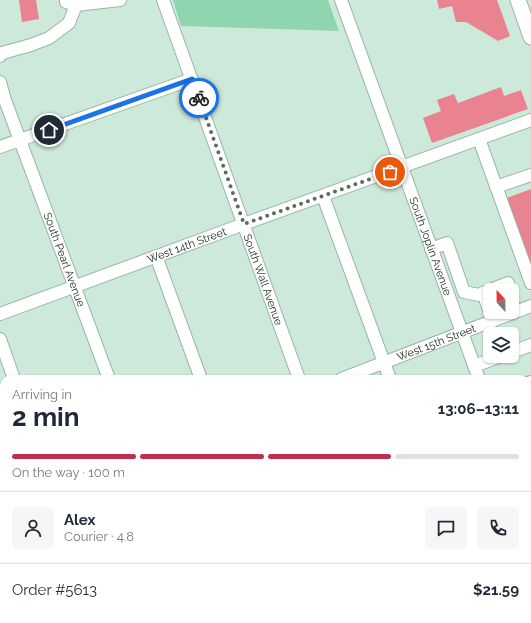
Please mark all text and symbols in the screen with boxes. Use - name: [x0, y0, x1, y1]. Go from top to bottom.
- courier: [179, 78, 219, 118]
- icon: bike: [188, 87, 210, 109]
- pin: [32, 113, 66, 147]
- icon: home: [38, 119, 60, 141]
- pin: [373, 155, 407, 189]
- icon: bag: [379, 161, 401, 183]
- street label: South Joplin Avenue: [406, 195, 454, 298]
- street label: South Pearl Avenue: [41, 211, 88, 309]
- street label: West 14th Street: [146, 225, 228, 266]
- street label: South Wall Avenue: [241, 232, 285, 328]
- north arrow: [483, 283, 519, 319]
- map controls: [483, 283, 519, 363]
- street label: West 15th Street: [395, 322, 478, 364]
- button: layers: [483, 327, 519, 363]
- text: Arriving in: [12, 387, 72, 402]
- text: 13:06–13:11: [438, 400, 519, 418]
- text: 2 min: [12, 402, 79, 432]
- text: On the way · 100 m: [12, 465, 125, 480]
- button: person: [12, 507, 54, 549]
- button: chat: [425, 507, 467, 549]
- button: phone: [477, 507, 519, 549]
- text: Alex: [64, 511, 95, 529]
- text: Courier · 4.8: [64, 529, 134, 544]
- text: Order #5613: [12, 581, 97, 599]
- text: $21.59: [473, 581, 519, 599]

